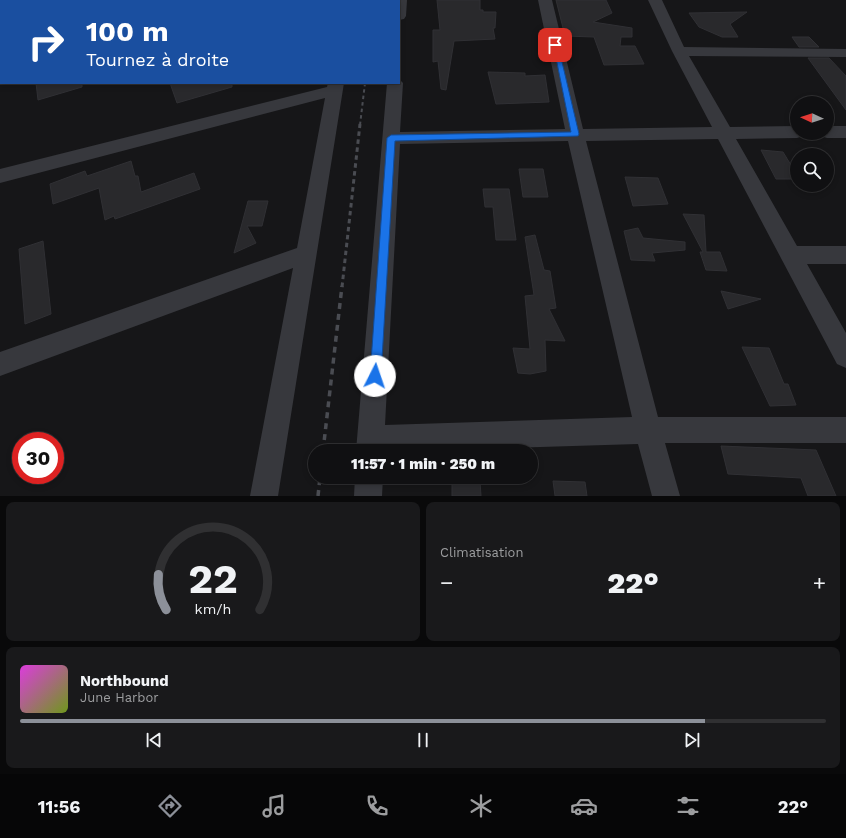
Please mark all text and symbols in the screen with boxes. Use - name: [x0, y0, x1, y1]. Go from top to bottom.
- text: 100 m: [86, 15, 169, 48]
- icon: right: [20, 16, 72, 68]
- pin: [538, 28, 572, 62]
- icon: arrive: [544, 34, 566, 56]
- text: Tournez à droite: [86, 49, 229, 70]
- north arrow: [790, 96, 834, 140]
- map controls: [790, 96, 834, 192]
- button: search: [790, 148, 834, 192]
- position arrow: [354, 355, 396, 397]
- speed limit sign: 30: [12, 432, 64, 484]
- text: 11:57 · 1 min · 250 m: [351, 455, 495, 473]
- text: Climatisation: [440, 545, 523, 560]
- text: 22: [188, 553, 238, 602]
- text: 22°: [607, 565, 659, 600]
- text: −: [440, 570, 453, 595]
- text: +: [813, 570, 826, 595]
- text: km/h: [195, 600, 231, 616]
- text: Northbound: [80, 672, 169, 690]
- text: June Harbor: [80, 690, 159, 705]
- icon: previous: [143, 729, 165, 751]
- icon: pause: [412, 729, 434, 751]
- icon: next: [681, 729, 703, 751]
- icon: directions: [156, 792, 184, 820]
- icon: music: [260, 792, 288, 820]
- icon: phone: [363, 792, 391, 820]
- icon: climate: [467, 792, 495, 820]
- icon: car: [570, 792, 598, 820]
- icon: filters: [674, 792, 702, 820]
- text: 11:56: [38, 796, 80, 817]
- text: 22°: [778, 796, 808, 817]

